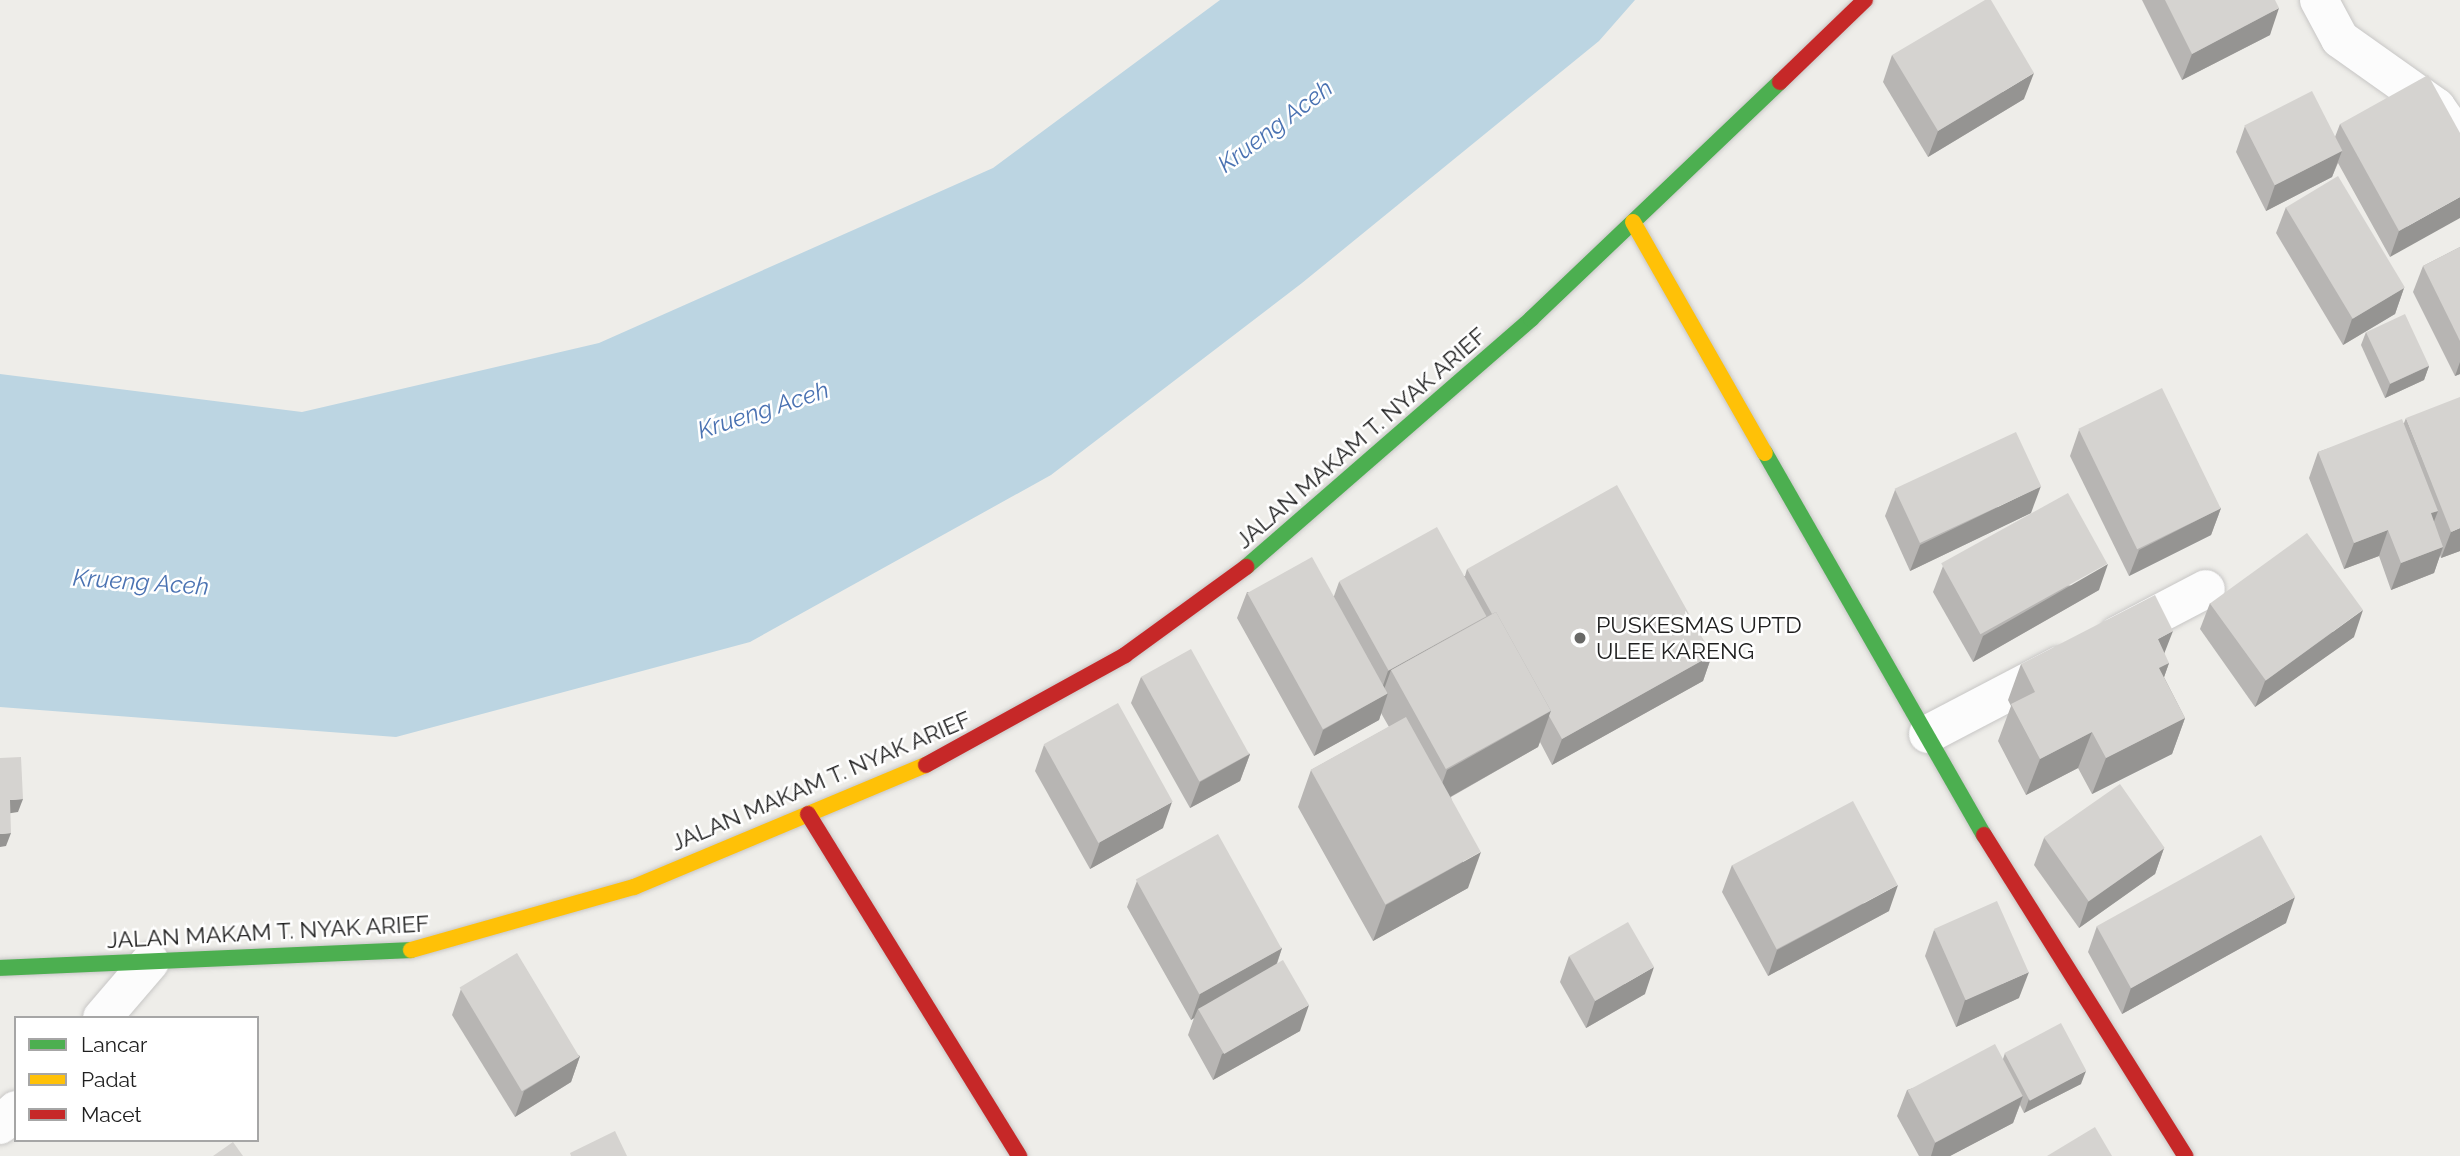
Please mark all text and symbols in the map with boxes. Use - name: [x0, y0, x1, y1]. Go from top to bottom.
- water label: Krueng Aceh: [1212, 73, 1338, 179]
- street label: JALAN MAKAM T. NYAK ARIEF: [1229, 321, 1493, 555]
- water label: Krueng Aceh: [693, 375, 833, 445]
- water label: Krueng Aceh: [72, 563, 210, 601]
- place label: PUSKESMAS UPTD ULEE KARENG: [1596, 611, 1802, 665]
- marker: PUSKESMAS UPTD ULEE KARENG: [1570, 628, 1590, 648]
- street label: JALAN MAKAM T. NYAK ARIEF: [666, 705, 976, 857]
- street label: JALAN MAKAM T. NYAK ARIEF: [105, 910, 431, 954]
- legend: [14, 1016, 259, 1142]
- text: Lancar: [81, 1032, 147, 1057]
- text: Padat: [81, 1067, 137, 1092]
- text: Macet: [81, 1102, 141, 1127]

